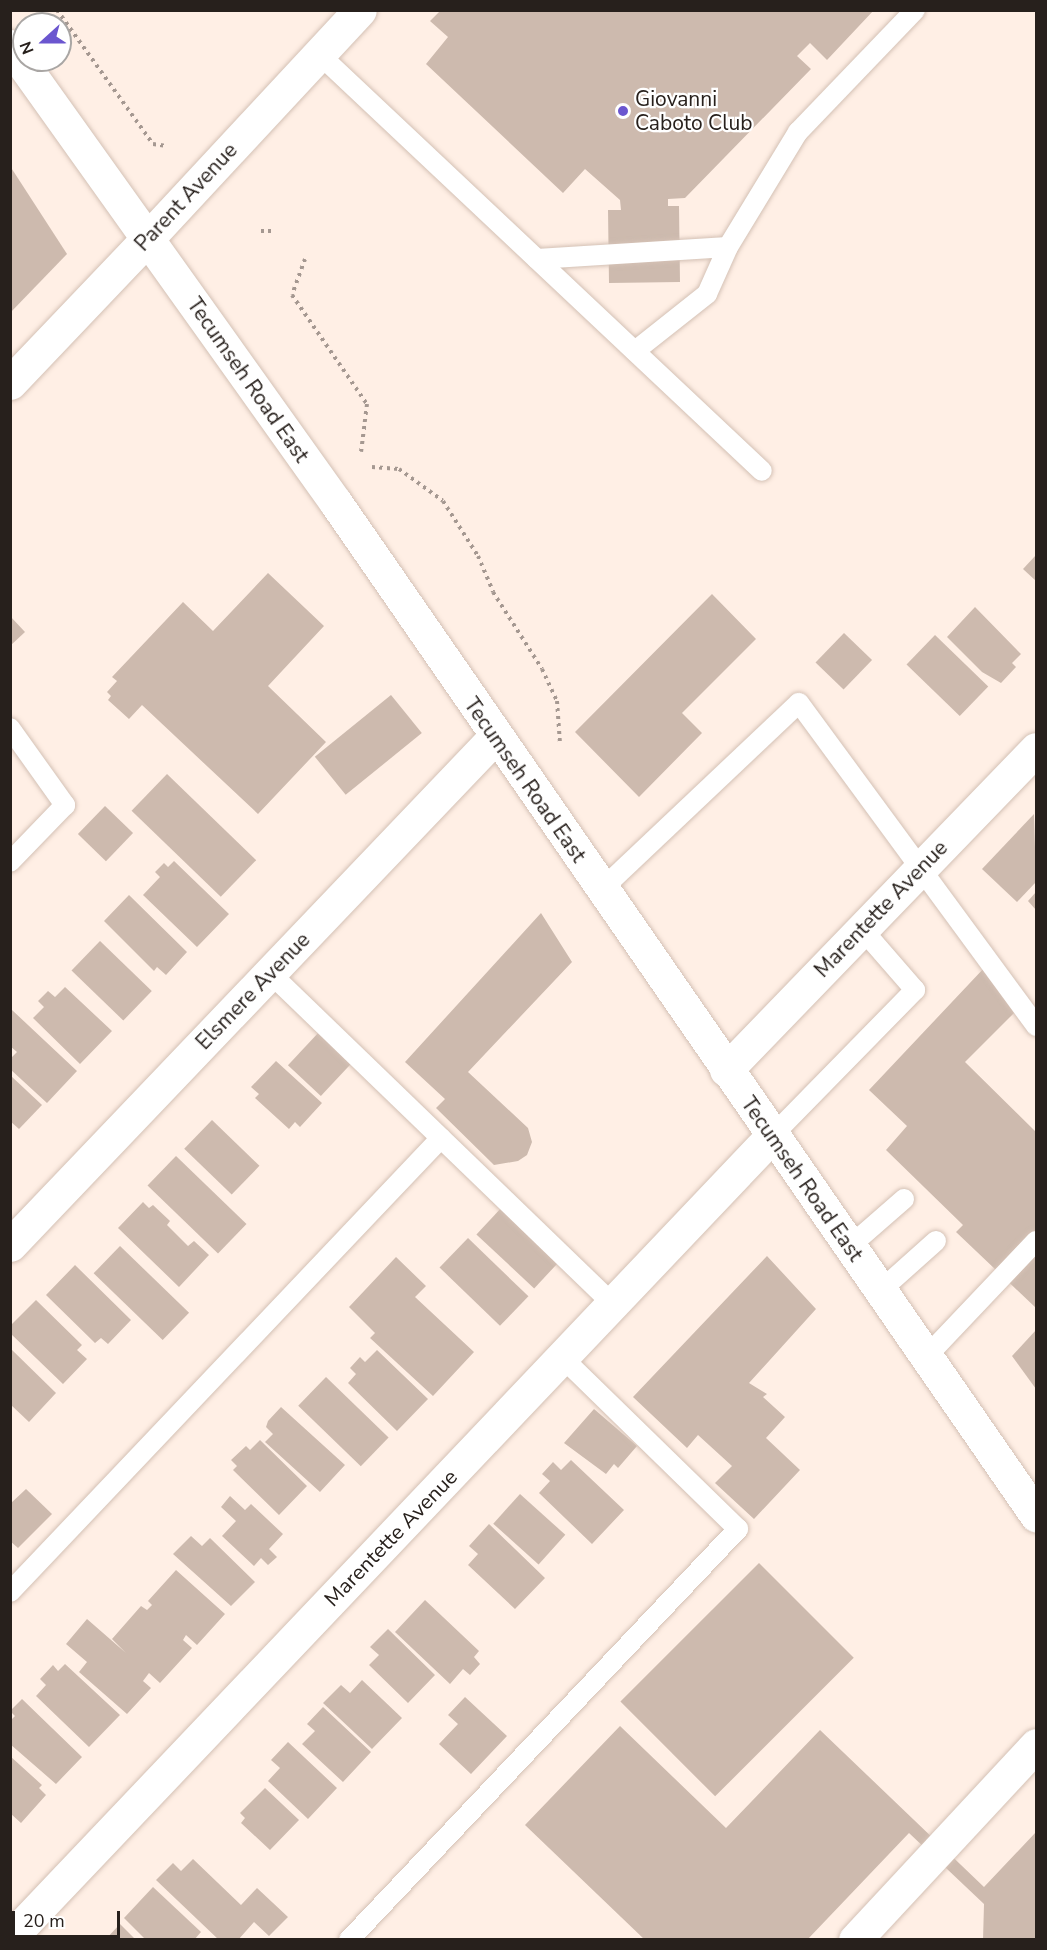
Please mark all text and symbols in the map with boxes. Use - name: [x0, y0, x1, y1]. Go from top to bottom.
- north arrow: [12, 12, 72, 72]
- text: N: [15, 38, 39, 57]
- place label: Giovanni Caboto Club: [635, 86, 752, 136]
- marker: Giovanni Caboto Club: [616, 104, 630, 118]
- street label: Parent Avenue: [130, 138, 242, 256]
- street label: Tecumseh Road East: [182, 293, 314, 467]
- street label: Tecumseh Road East: [459, 693, 591, 867]
- street label: Marentette Avenue: [809, 835, 953, 983]
- street label: Elsmere Avenue: [191, 927, 315, 1055]
- street label: Tecumseh Road East: [736, 1092, 868, 1266]
- street label: Marentette Avenue: [319, 1464, 463, 1612]
- scale bar: [15, 1899, 123, 1937]
- text: 20 m: [23, 1909, 65, 1933]

